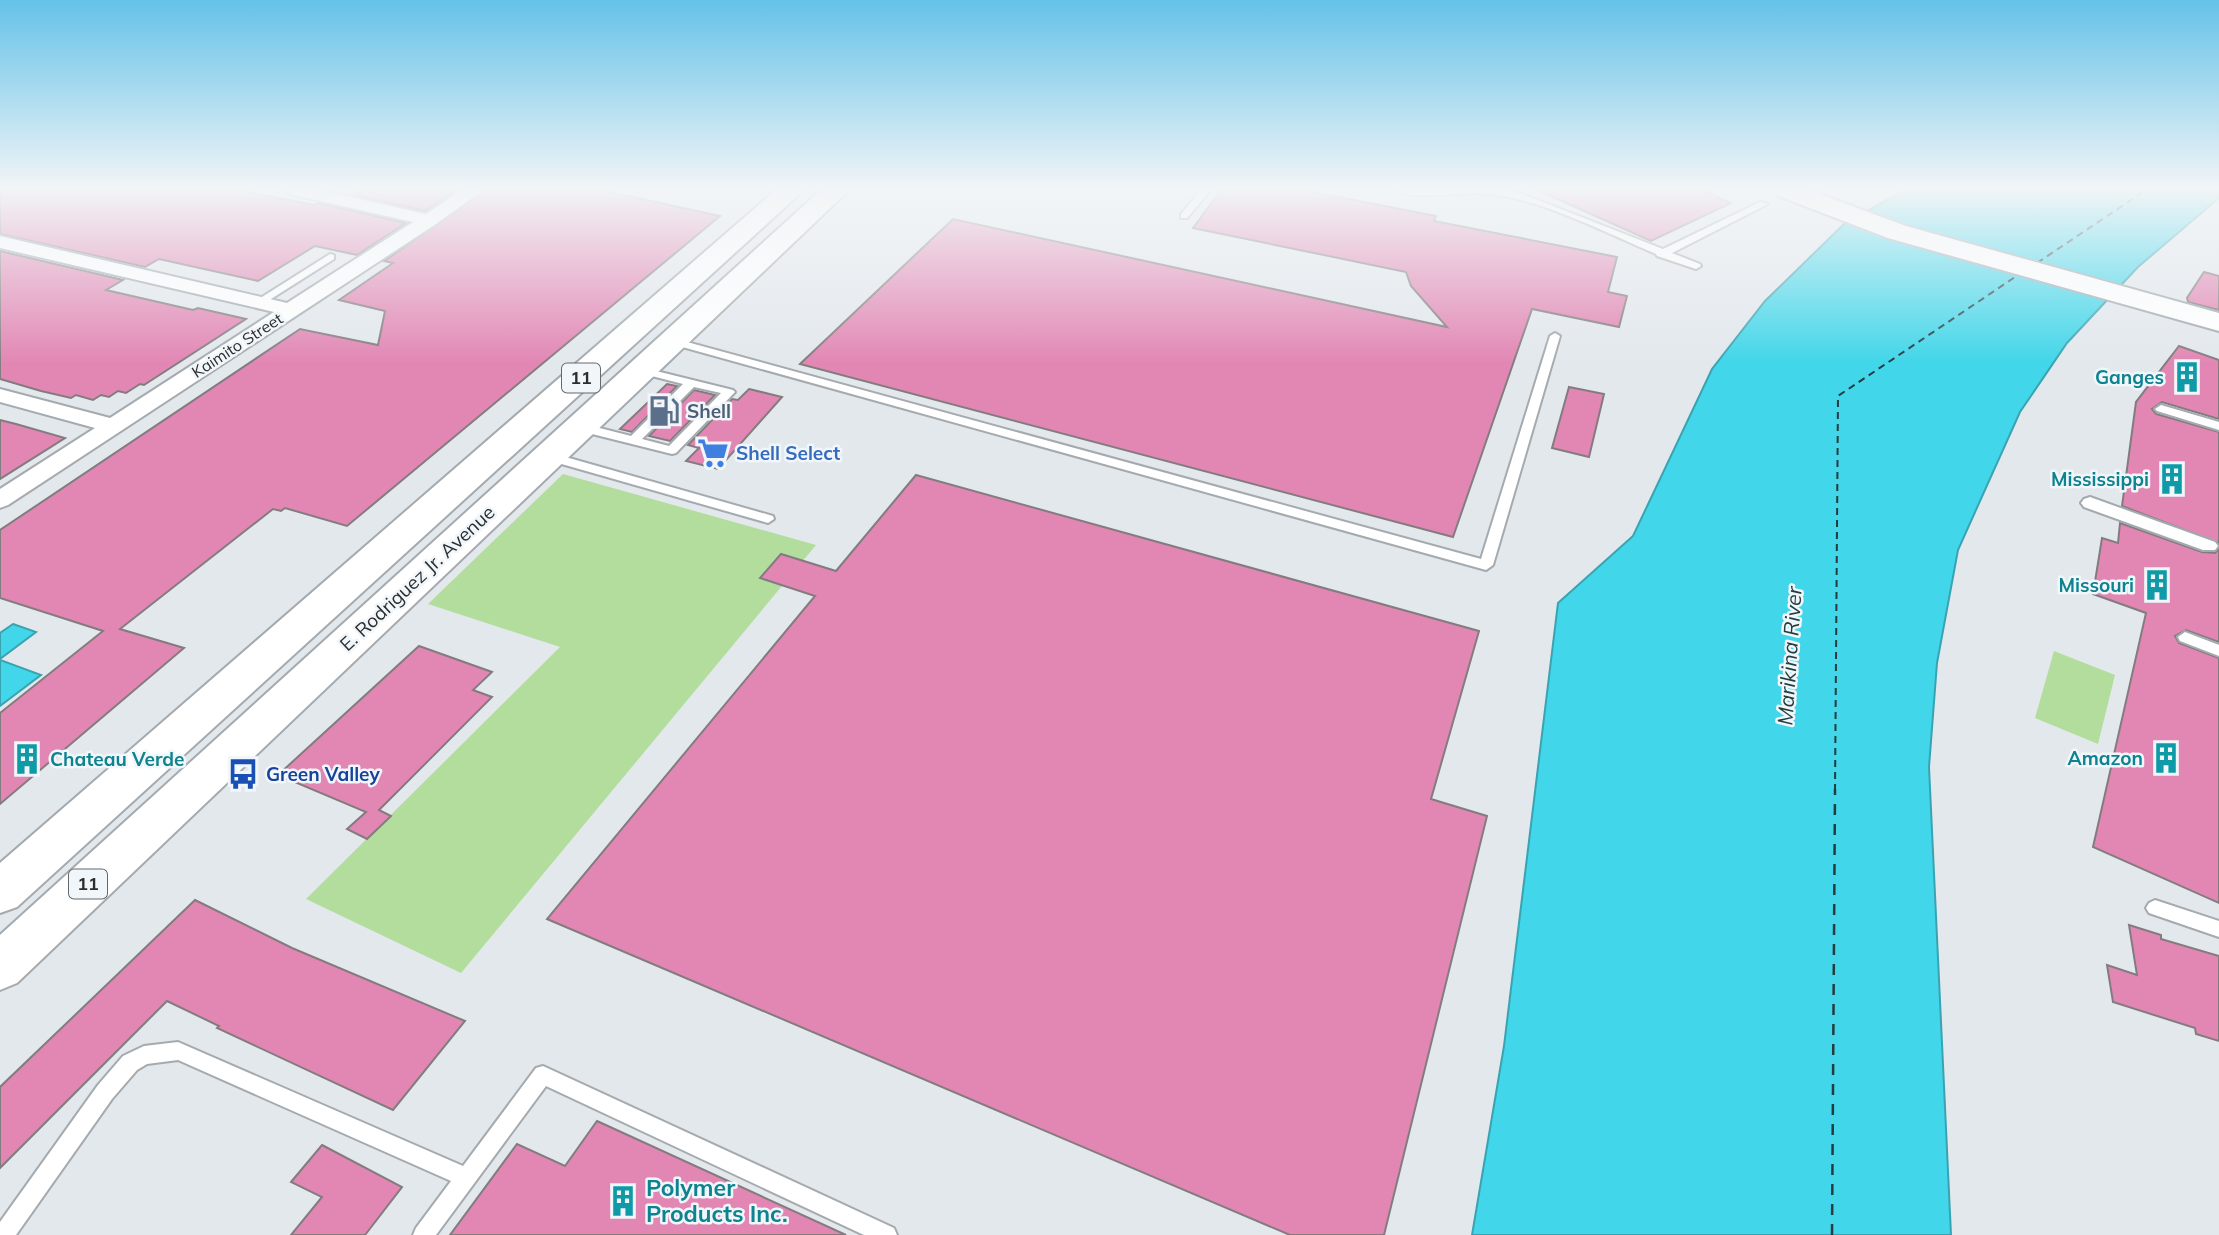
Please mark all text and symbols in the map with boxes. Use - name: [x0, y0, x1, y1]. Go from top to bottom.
- street label: Kaimito Street: [188, 308, 287, 382]
- building icon: Ganges: [2170, 360, 2204, 394]
- road number: 11: [562, 364, 600, 392]
- place label: Ganges: [2095, 365, 2164, 389]
- fuel station icon: Shell: [647, 394, 681, 428]
- place label: Shell: [687, 399, 731, 423]
- supermarket icon: Shell Select: [696, 436, 730, 470]
- place label: Shell Select: [736, 441, 840, 465]
- building icon: Mississippi: [2155, 462, 2189, 496]
- place label: Mississippi: [2051, 467, 2149, 491]
- street label: E. Rodriguez Jr. Avenue: [335, 500, 499, 656]
- building icon: Missouri: [2140, 568, 2174, 602]
- place label: Missouri: [2058, 573, 2134, 597]
- water label: Marikina River: [1771, 584, 1807, 726]
- building icon: Amazon: [2149, 741, 2183, 775]
- building icon: Chateau Verde: [10, 742, 44, 776]
- place label: Amazon: [2067, 746, 2143, 770]
- place label: Chateau Verde: [50, 747, 185, 771]
- bus stop icon: Green Valley: [226, 757, 260, 791]
- place label: Green Valley: [266, 762, 380, 786]
- road number: 11: [69, 870, 107, 898]
- place label: Polymer Products Inc.: [646, 1173, 788, 1228]
- building icon: Polymer Products Inc.: [606, 1184, 640, 1218]

